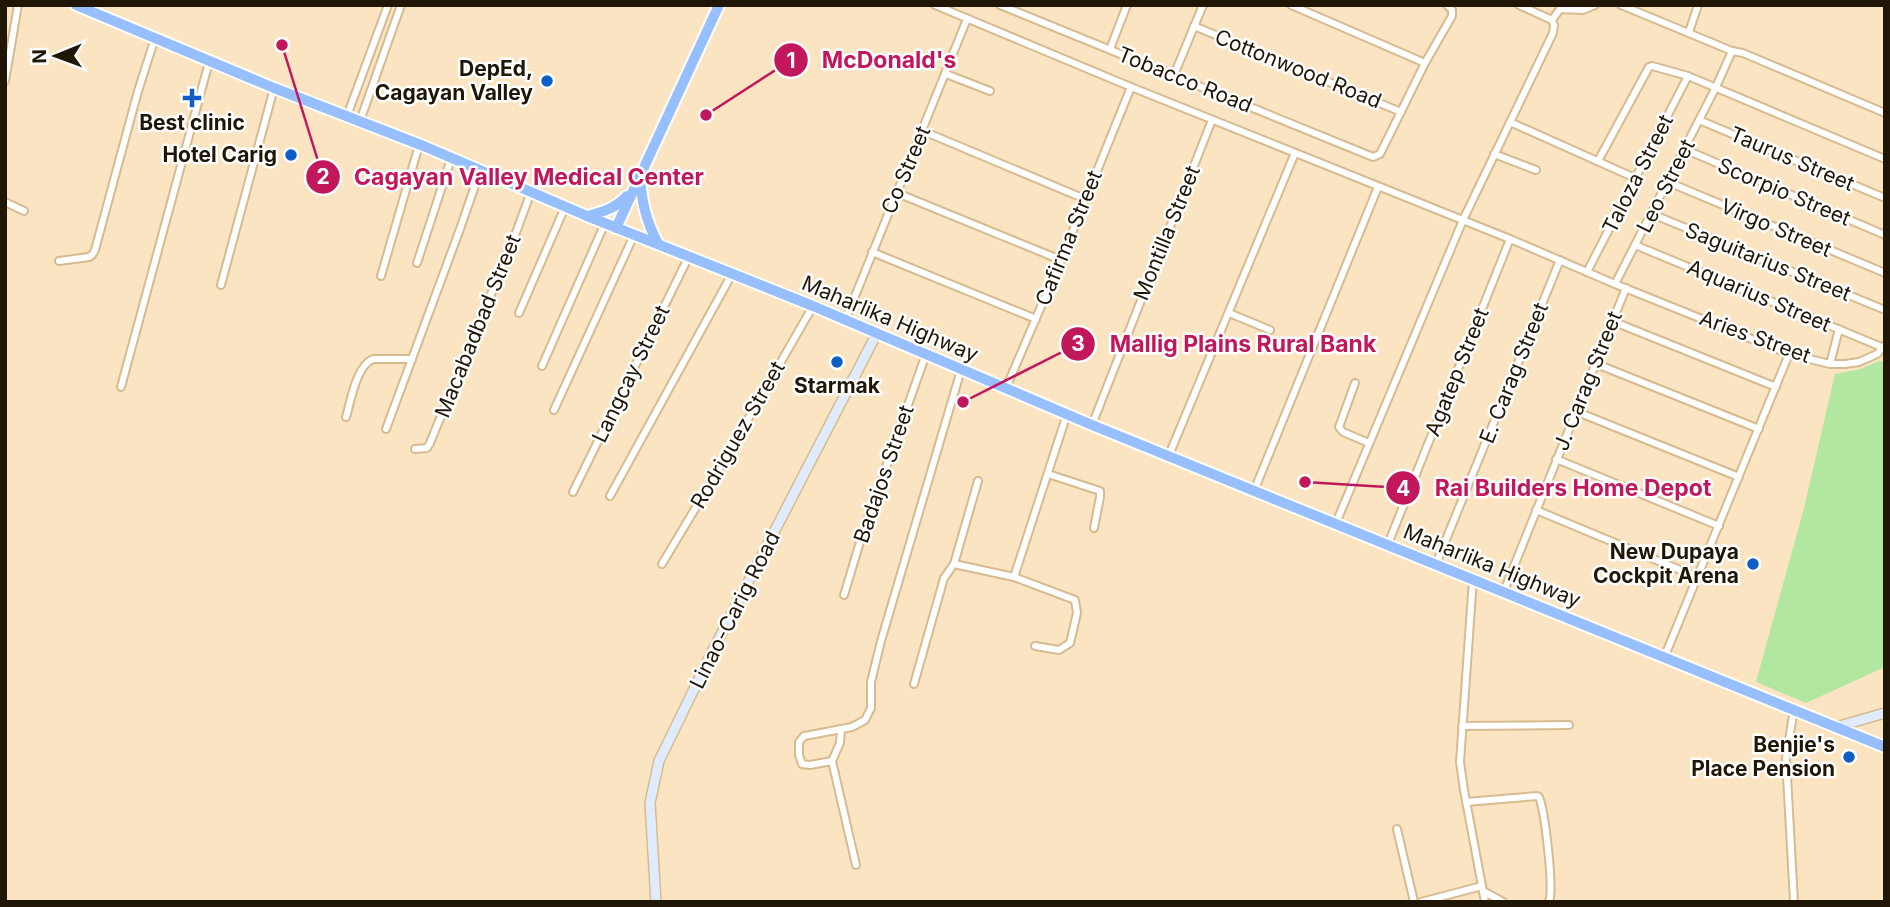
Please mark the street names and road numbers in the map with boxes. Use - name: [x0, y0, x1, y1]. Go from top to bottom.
- street label: Cottonwood Road: [1211, 24, 1385, 113]
- street label: Tobacco Road: [1114, 41, 1256, 118]
- street label: Taloza Street: [1597, 110, 1678, 237]
- street label: Taurus Street: [1726, 121, 1858, 196]
- street label: Co Street: [876, 122, 935, 218]
- street label: Leo Street: [1631, 135, 1700, 237]
- street label: Scorpio Street: [1714, 152, 1855, 231]
- street label: Montilla Street: [1128, 162, 1205, 304]
- street label: Cafirma Street: [1030, 166, 1107, 309]
- street label: Virgo Street: [1717, 193, 1835, 262]
- street label: Saguitarius Street: [1682, 217, 1855, 306]
- street label: Macabadbad Street: [429, 230, 526, 421]
- street label: Aquarius Street: [1684, 254, 1835, 337]
- street label: Maharlika Highway: [798, 270, 982, 367]
- street label: E. Carag Street: [1474, 299, 1553, 447]
- street label: Langcay Street: [587, 301, 675, 446]
- street label: Agatep Street: [1419, 304, 1494, 440]
- street label: Aries Street: [1696, 305, 1814, 368]
- street label: J. Carag Street: [1548, 307, 1627, 454]
- street label: Rodriguez Street: [685, 357, 790, 513]
- street label: Badajos Street: [848, 402, 919, 546]
- street label: Maharlika Highway: [1400, 519, 1585, 613]
- street label: Linao-Carig Road: [684, 527, 785, 693]

